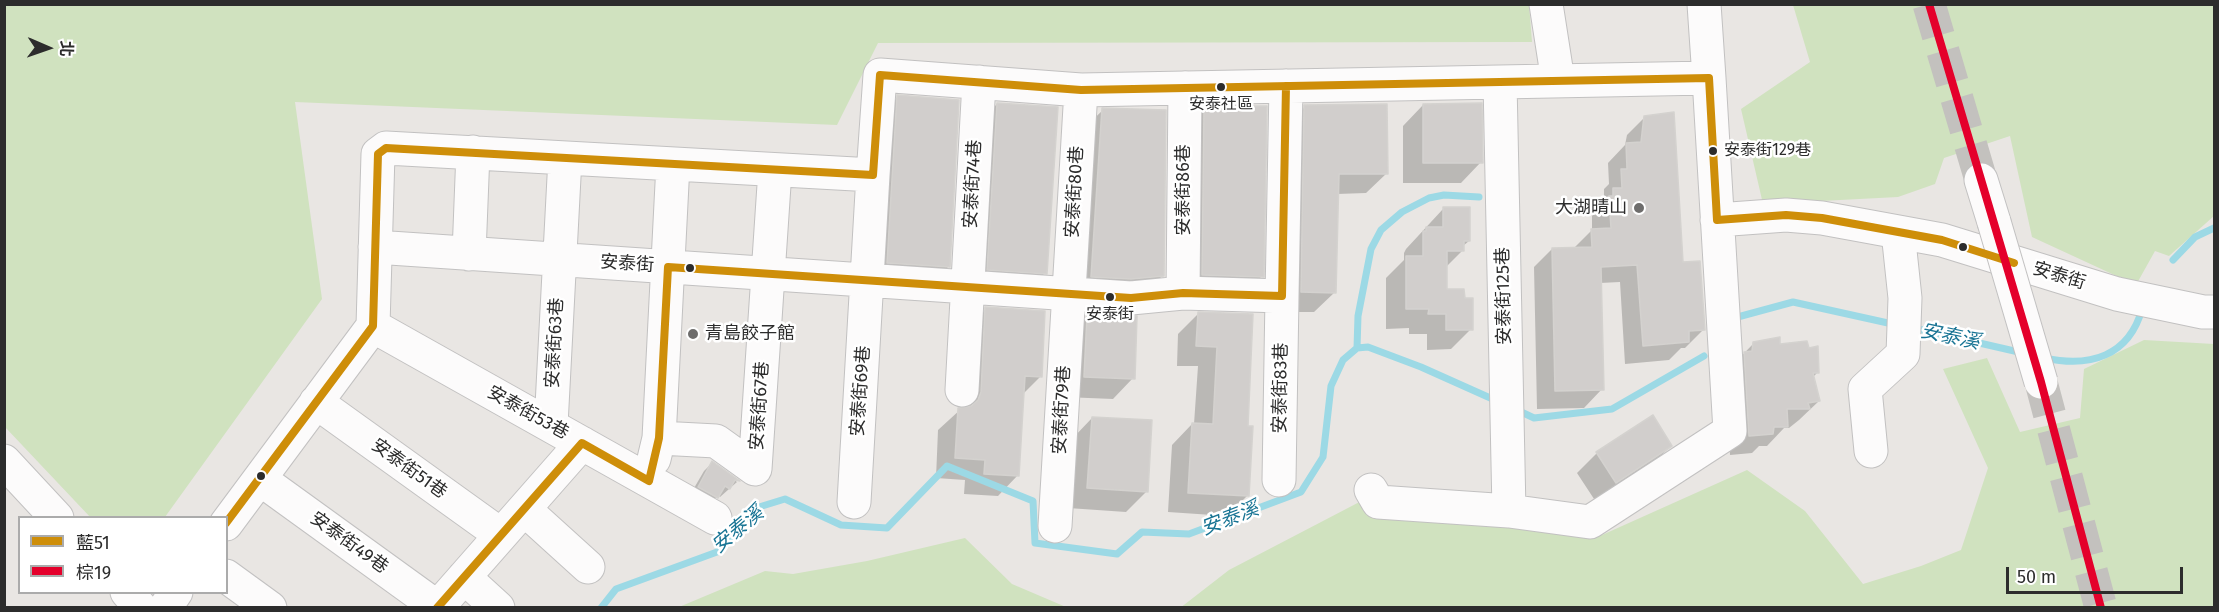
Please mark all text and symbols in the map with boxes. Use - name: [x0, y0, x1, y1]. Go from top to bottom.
- north arrow: [18, 18, 78, 78]
- text: 北: [57, 40, 76, 57]
- marker: 安泰社區: [1215, 81, 1227, 93]
- place label: 安泰社區: [1189, 95, 1253, 115]
- street label: 安泰街74巷: [960, 139, 986, 229]
- place label: 安泰街129巷: [1724, 141, 1811, 161]
- street label: 安泰街86巷: [1173, 144, 1195, 236]
- marker: 安泰街129巷: [1707, 145, 1719, 157]
- street label: 安泰街80巷: [1062, 146, 1088, 238]
- place label: 大湖晴山: [1555, 197, 1627, 219]
- marker: 大湖晴山: [1632, 201, 1646, 215]
- unlabelled marker: [1957, 241, 1969, 253]
- street label: 安泰街125巷: [1492, 247, 1516, 345]
- street label: 安泰街: [599, 251, 655, 277]
- street label: 安泰街: [2030, 258, 2088, 294]
- unlabelled marker: [684, 262, 696, 274]
- marker: 安泰街: [1104, 291, 1116, 303]
- street label: 安泰街63巷: [542, 297, 568, 389]
- place label: 安泰街: [1086, 305, 1134, 325]
- water label: 安泰溪: [1918, 319, 1982, 355]
- place label: 青島餃子館: [705, 323, 795, 345]
- marker: 青島餃子館: [686, 327, 700, 341]
- street label: 安泰街83巷: [1269, 342, 1293, 434]
- street label: 安泰街69巷: [847, 345, 875, 437]
- street label: 安泰街67巷: [746, 361, 774, 451]
- street label: 安泰街79巷: [1049, 365, 1075, 455]
- street label: 安泰街53巷: [483, 382, 573, 444]
- street label: 安泰街51巷: [367, 434, 451, 504]
- unlabelled marker: [255, 470, 267, 482]
- water label: 安泰溪: [1198, 497, 1262, 541]
- water label: 安泰溪: [707, 502, 769, 558]
- street label: 安泰街49巷: [306, 508, 392, 578]
- legend: [18, 516, 228, 594]
- text: 藍51: [76, 532, 110, 554]
- scale bar: [2009, 555, 2186, 593]
- text: 棕19: [76, 562, 111, 584]
- text: 50 m: [2017, 566, 2056, 588]

